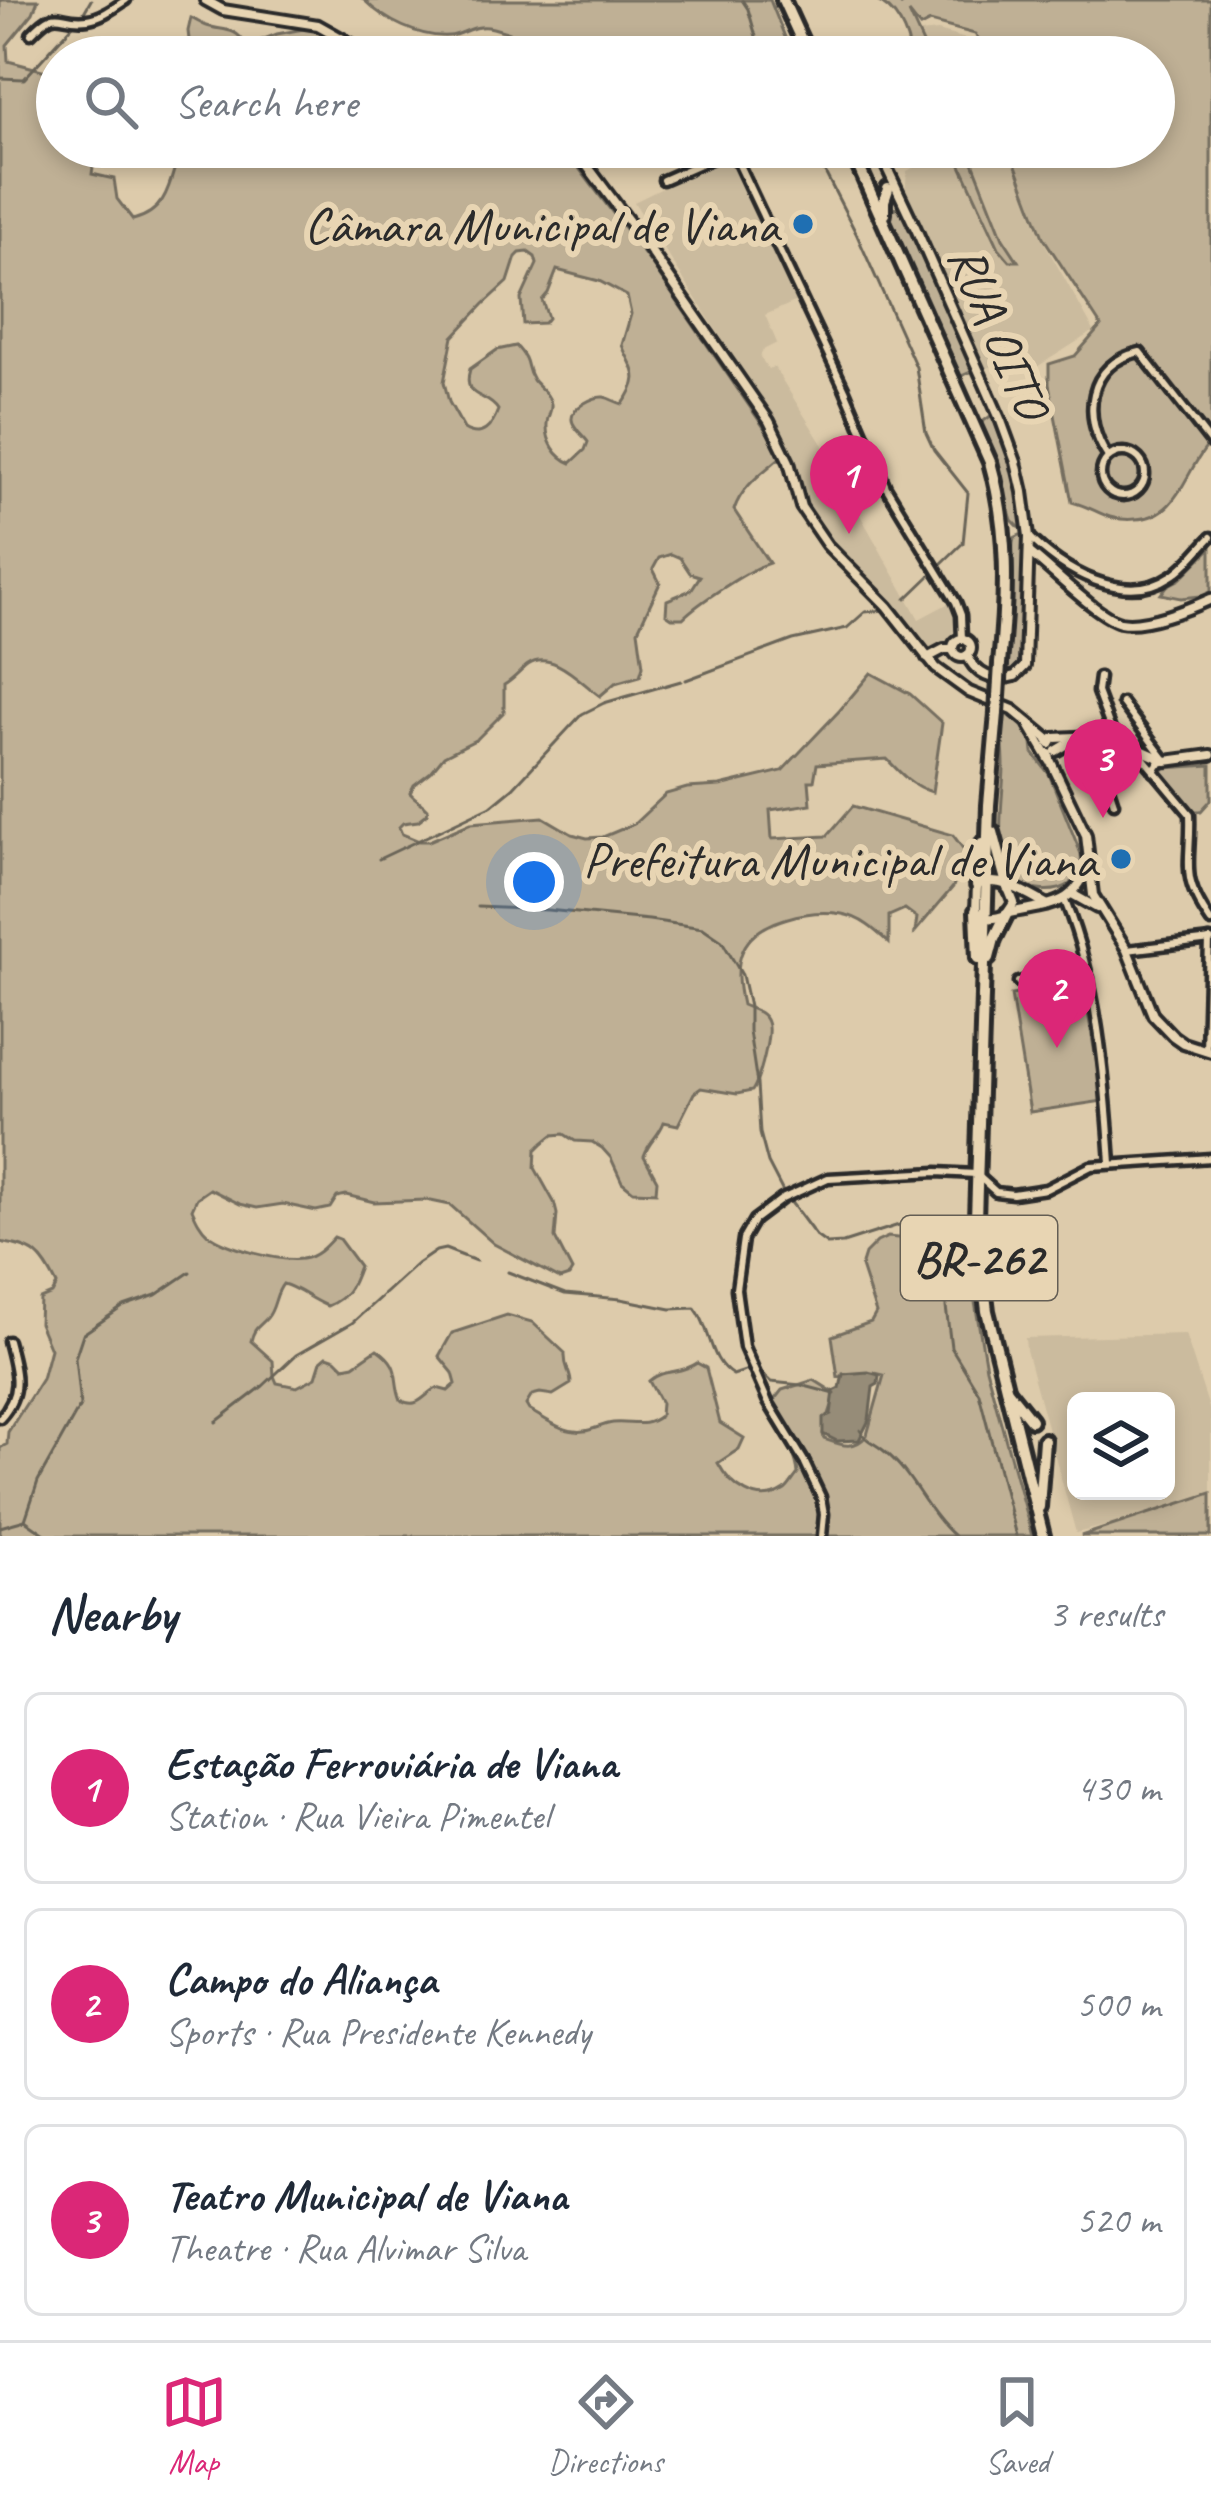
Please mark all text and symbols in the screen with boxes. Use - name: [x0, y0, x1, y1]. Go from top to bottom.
- search box: [36, 36, 1175, 168]
- icon: search: [78, 69, 144, 135]
- text: Search here: [174, 74, 357, 131]
- place label: Câmara Municipal de Viana: [304, 193, 783, 257]
- marker: Câmara Municipal de Viana: [790, 211, 816, 237]
- street label: RUA OITO: [934, 235, 1066, 432]
- pin: 1: [810, 435, 888, 534]
- pin: 3: [1064, 719, 1142, 818]
- place label: Prefeitura Municipal de Viana: [583, 828, 1101, 892]
- marker: Prefeitura Municipal de Viana: [1108, 846, 1134, 872]
- your location: [504, 852, 564, 912]
- pin: 2: [1018, 949, 1096, 1048]
- road number: BR-262: [901, 1216, 1057, 1300]
- map controls: [1067, 1392, 1175, 1500]
- button: layers: [1067, 1392, 1175, 1500]
- text: Nearby: [48, 1582, 176, 1646]
- text: 3 results: [1049, 1590, 1163, 1639]
- text: Estação Ferroviária de Viana: [165, 1735, 617, 1792]
- text: 1: [81, 1764, 99, 1813]
- text: 430 m: [1076, 1764, 1160, 1813]
- text: Station · Rua Vieira Pimentel: [165, 1792, 550, 1841]
- text: Campo do Aliança: [165, 1951, 437, 2008]
- text: 2: [81, 1980, 99, 2029]
- text: 500 m: [1076, 1980, 1160, 2029]
- text: Sports · Rua Presidente Kennedy: [165, 2008, 591, 2057]
- text: Teatro Municipal de Viana: [165, 2167, 567, 2224]
- text: 3: [81, 2196, 99, 2245]
- text: 520 m: [1076, 2196, 1160, 2245]
- text: Theatre · Rua Alvimar Silva: [165, 2224, 526, 2273]
- tab: Map: [161, 2369, 227, 2483]
- tab: Directions: [548, 2369, 663, 2483]
- tab: Saved: [984, 2369, 1050, 2483]

